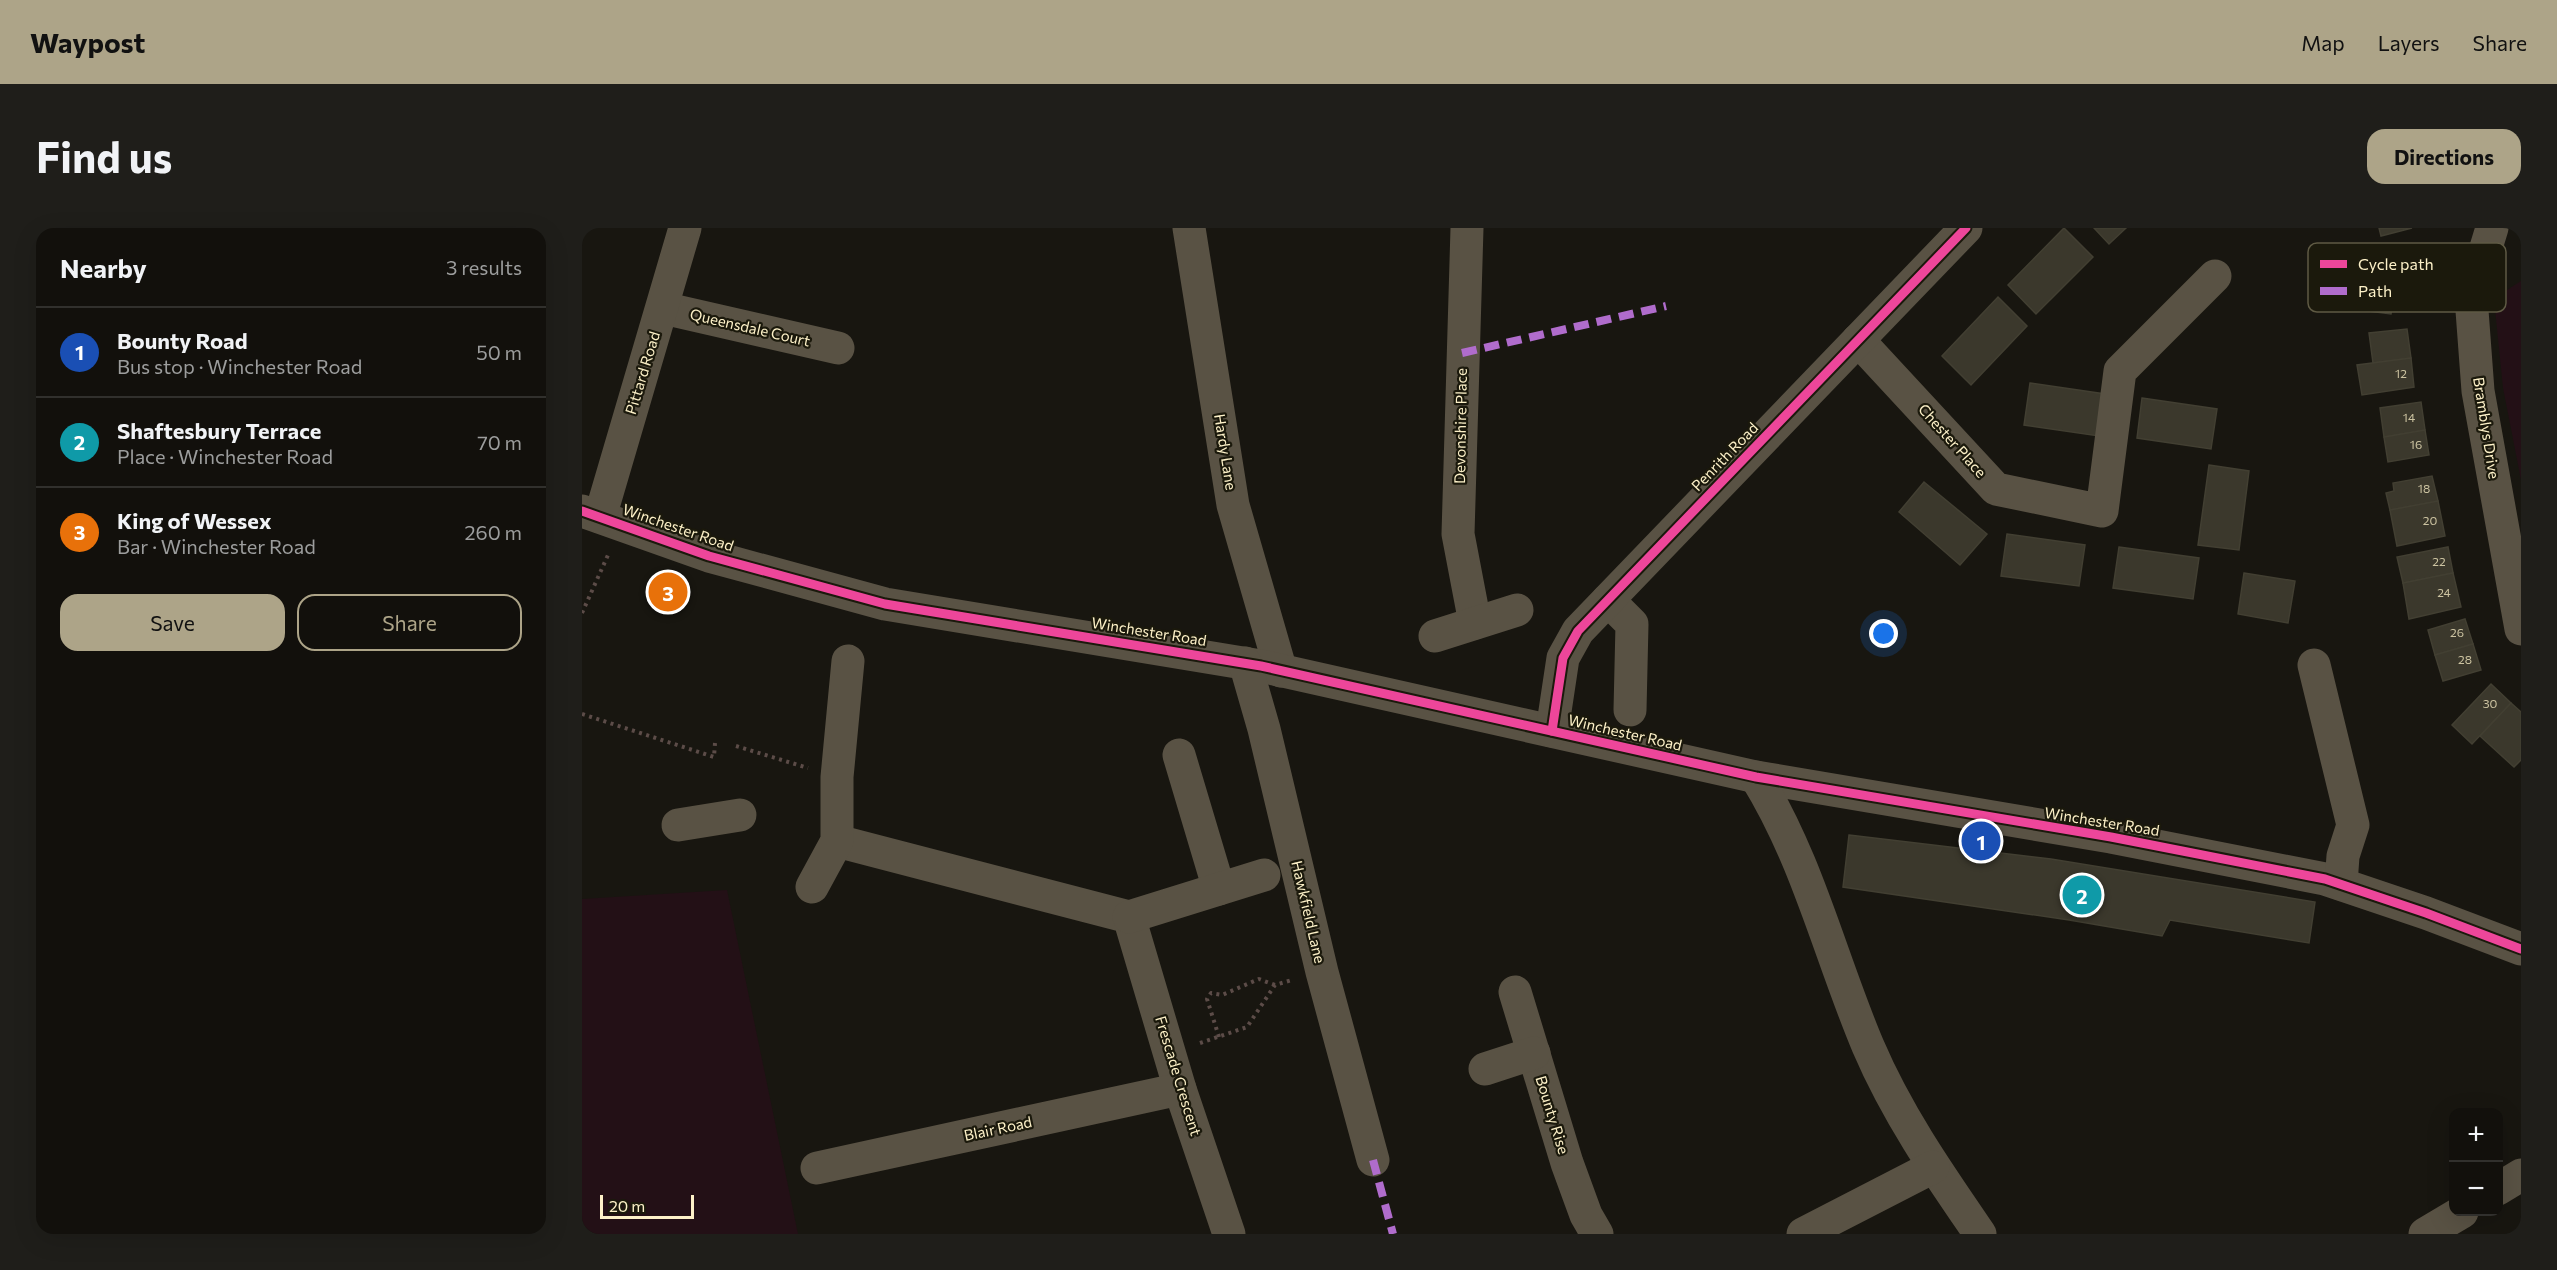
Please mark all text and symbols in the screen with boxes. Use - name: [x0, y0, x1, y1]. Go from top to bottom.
- text: Waypost: [30, 25, 145, 59]
- text: Map: [2301, 30, 2345, 55]
- text: Layers: [2378, 30, 2440, 55]
- text: Share: [2473, 30, 2527, 55]
- button: Directions: [2367, 129, 2521, 184]
- text: Find us: [36, 130, 172, 182]
- legend: [2308, 243, 2506, 312]
- text: Nearby: [60, 252, 147, 283]
- text: Cycle path: [2358, 254, 2434, 273]
- text: 3 results: [446, 255, 522, 279]
- text: Path: [2358, 281, 2392, 300]
- street label: Queensdale Court: [688, 304, 812, 350]
- text: Bounty Road: [117, 327, 248, 354]
- street label: Pittard Road: [621, 329, 663, 416]
- text: 1: [75, 340, 84, 364]
- text: 50 m: [476, 340, 522, 364]
- text: Bus stop · Winchester Road: [117, 354, 362, 378]
- house number: 12: [2395, 366, 2407, 380]
- street label: Devonshire Place: [1450, 368, 1470, 484]
- street label: Bramblys Drive: [2470, 376, 2504, 480]
- street label: Chester Place: [1915, 400, 1991, 481]
- house number: 14: [2403, 410, 2415, 424]
- street label: Hardy Lane: [1211, 412, 1241, 491]
- text: Shaftesbury Terrace: [117, 417, 321, 444]
- street label: Penrith Road: [1687, 418, 1761, 494]
- text: 2: [74, 430, 85, 454]
- text: 70 m: [477, 430, 522, 454]
- house number: 16: [2410, 437, 2422, 451]
- text: Place · Winchester Road: [117, 444, 333, 468]
- house number: 18: [2418, 481, 2430, 495]
- street label: Winchester Road: [620, 500, 736, 554]
- text: King of Wessex: [117, 507, 271, 534]
- house number: 20: [2423, 513, 2437, 527]
- text: 3: [74, 520, 85, 544]
- text: 260 m: [464, 520, 522, 544]
- text: Bar · Winchester Road: [117, 534, 316, 558]
- house number: 22: [2432, 554, 2446, 568]
- pin: 3: [648, 570, 688, 614]
- house number: 24: [2437, 585, 2451, 599]
- button: Save: [60, 594, 285, 651]
- button: Share: [297, 594, 522, 651]
- street label: Winchester Road: [1090, 613, 1208, 649]
- your location: [1869, 619, 1898, 648]
- house number: 26: [2450, 625, 2464, 639]
- house number: 28: [2458, 652, 2472, 666]
- house number: 30: [2483, 696, 2498, 710]
- street label: Winchester Road: [1567, 710, 1684, 754]
- street label: Winchester Road: [2043, 803, 2161, 839]
- pin: 1: [1962, 818, 2000, 864]
- street label: Hawkfield Lane: [1288, 859, 1330, 965]
- pin: 2: [2062, 872, 2102, 918]
- street label: Frescade Crescent: [1152, 1014, 1206, 1138]
- street label: Bounty Rise: [1533, 1073, 1573, 1156]
- map controls: [2449, 1108, 2503, 1216]
- button: +: [2449, 1108, 2503, 1162]
- street label: Blair Road: [962, 1112, 1033, 1144]
- button: −: [2449, 1162, 2503, 1216]
- scale bar: [600, 1192, 694, 1220]
- text: 20 m: [609, 1196, 645, 1215]

